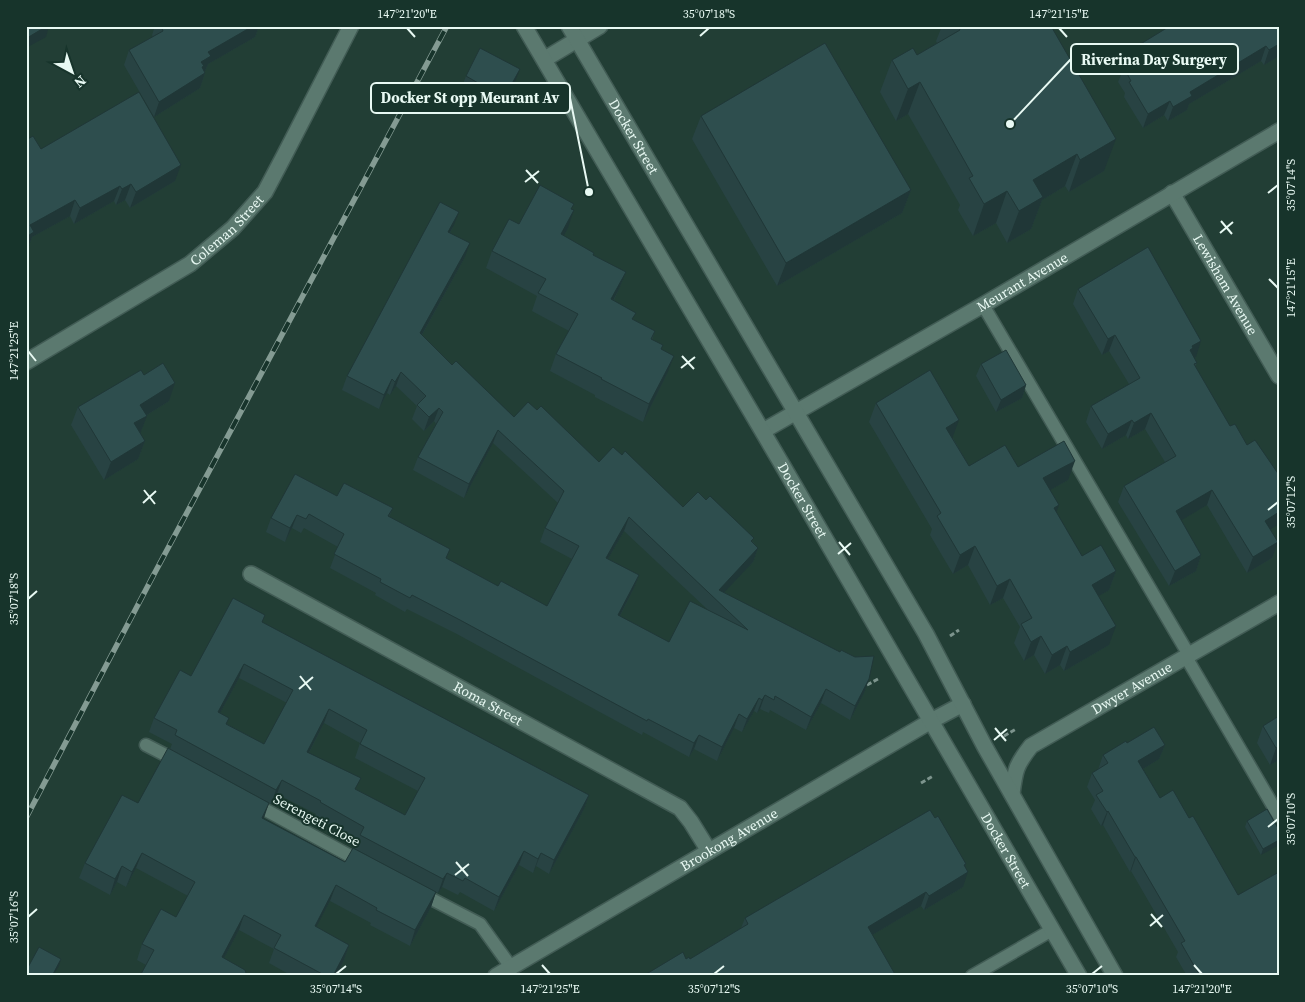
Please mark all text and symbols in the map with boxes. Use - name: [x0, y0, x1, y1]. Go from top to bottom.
- text: 147°21'20"E: [377, 6, 437, 22]
- text: 35°07'18"S: [683, 6, 735, 22]
- text: 147°21'15"E: [1029, 6, 1089, 22]
- callout: Riverina Day Surgery: [1071, 44, 1238, 74]
- north arrow: [48, 48, 98, 98]
- text: Riverina Day Surgery: [1081, 49, 1227, 70]
- text: N: [70, 71, 91, 93]
- callout: Docker St opp Meurant Av: [371, 83, 570, 113]
- text: Docker St opp Meurant Av: [381, 87, 559, 108]
- street label: Docker Street: [604, 95, 664, 178]
- text: 35°07'14"S: [1283, 159, 1299, 211]
- street label: Coleman Street: [185, 190, 268, 270]
- street label: Lewisham Avenue: [1188, 230, 1263, 339]
- street label: Meurant Avenue: [973, 247, 1072, 317]
- text: 147°21'15"E: [1283, 258, 1299, 318]
- text: 147°21'25"E: [6, 321, 22, 381]
- street label: Docker Street: [773, 459, 833, 542]
- text: 35°07'12"S: [1283, 476, 1299, 528]
- text: 35°07'18"S: [6, 573, 22, 625]
- street label: Dwyer Avenue: [1088, 657, 1176, 719]
- street label: Roma Street: [450, 676, 527, 730]
- street label: Serengeti Close: [270, 789, 364, 851]
- text: 35°07'10"S: [1283, 793, 1299, 845]
- street label: Brookong Avenue: [676, 803, 781, 876]
- street label: Docker Street: [976, 809, 1036, 892]
- text: 35°07'16"S: [6, 891, 22, 943]
- text: 35°07'14"S: [310, 981, 362, 997]
- text: 147°21'25"E: [520, 981, 580, 997]
- text: 35°07'12"S: [688, 981, 740, 997]
- text: 35°07'10"S: [1066, 981, 1118, 997]
- text: 147°21'20"E: [1172, 981, 1232, 997]

